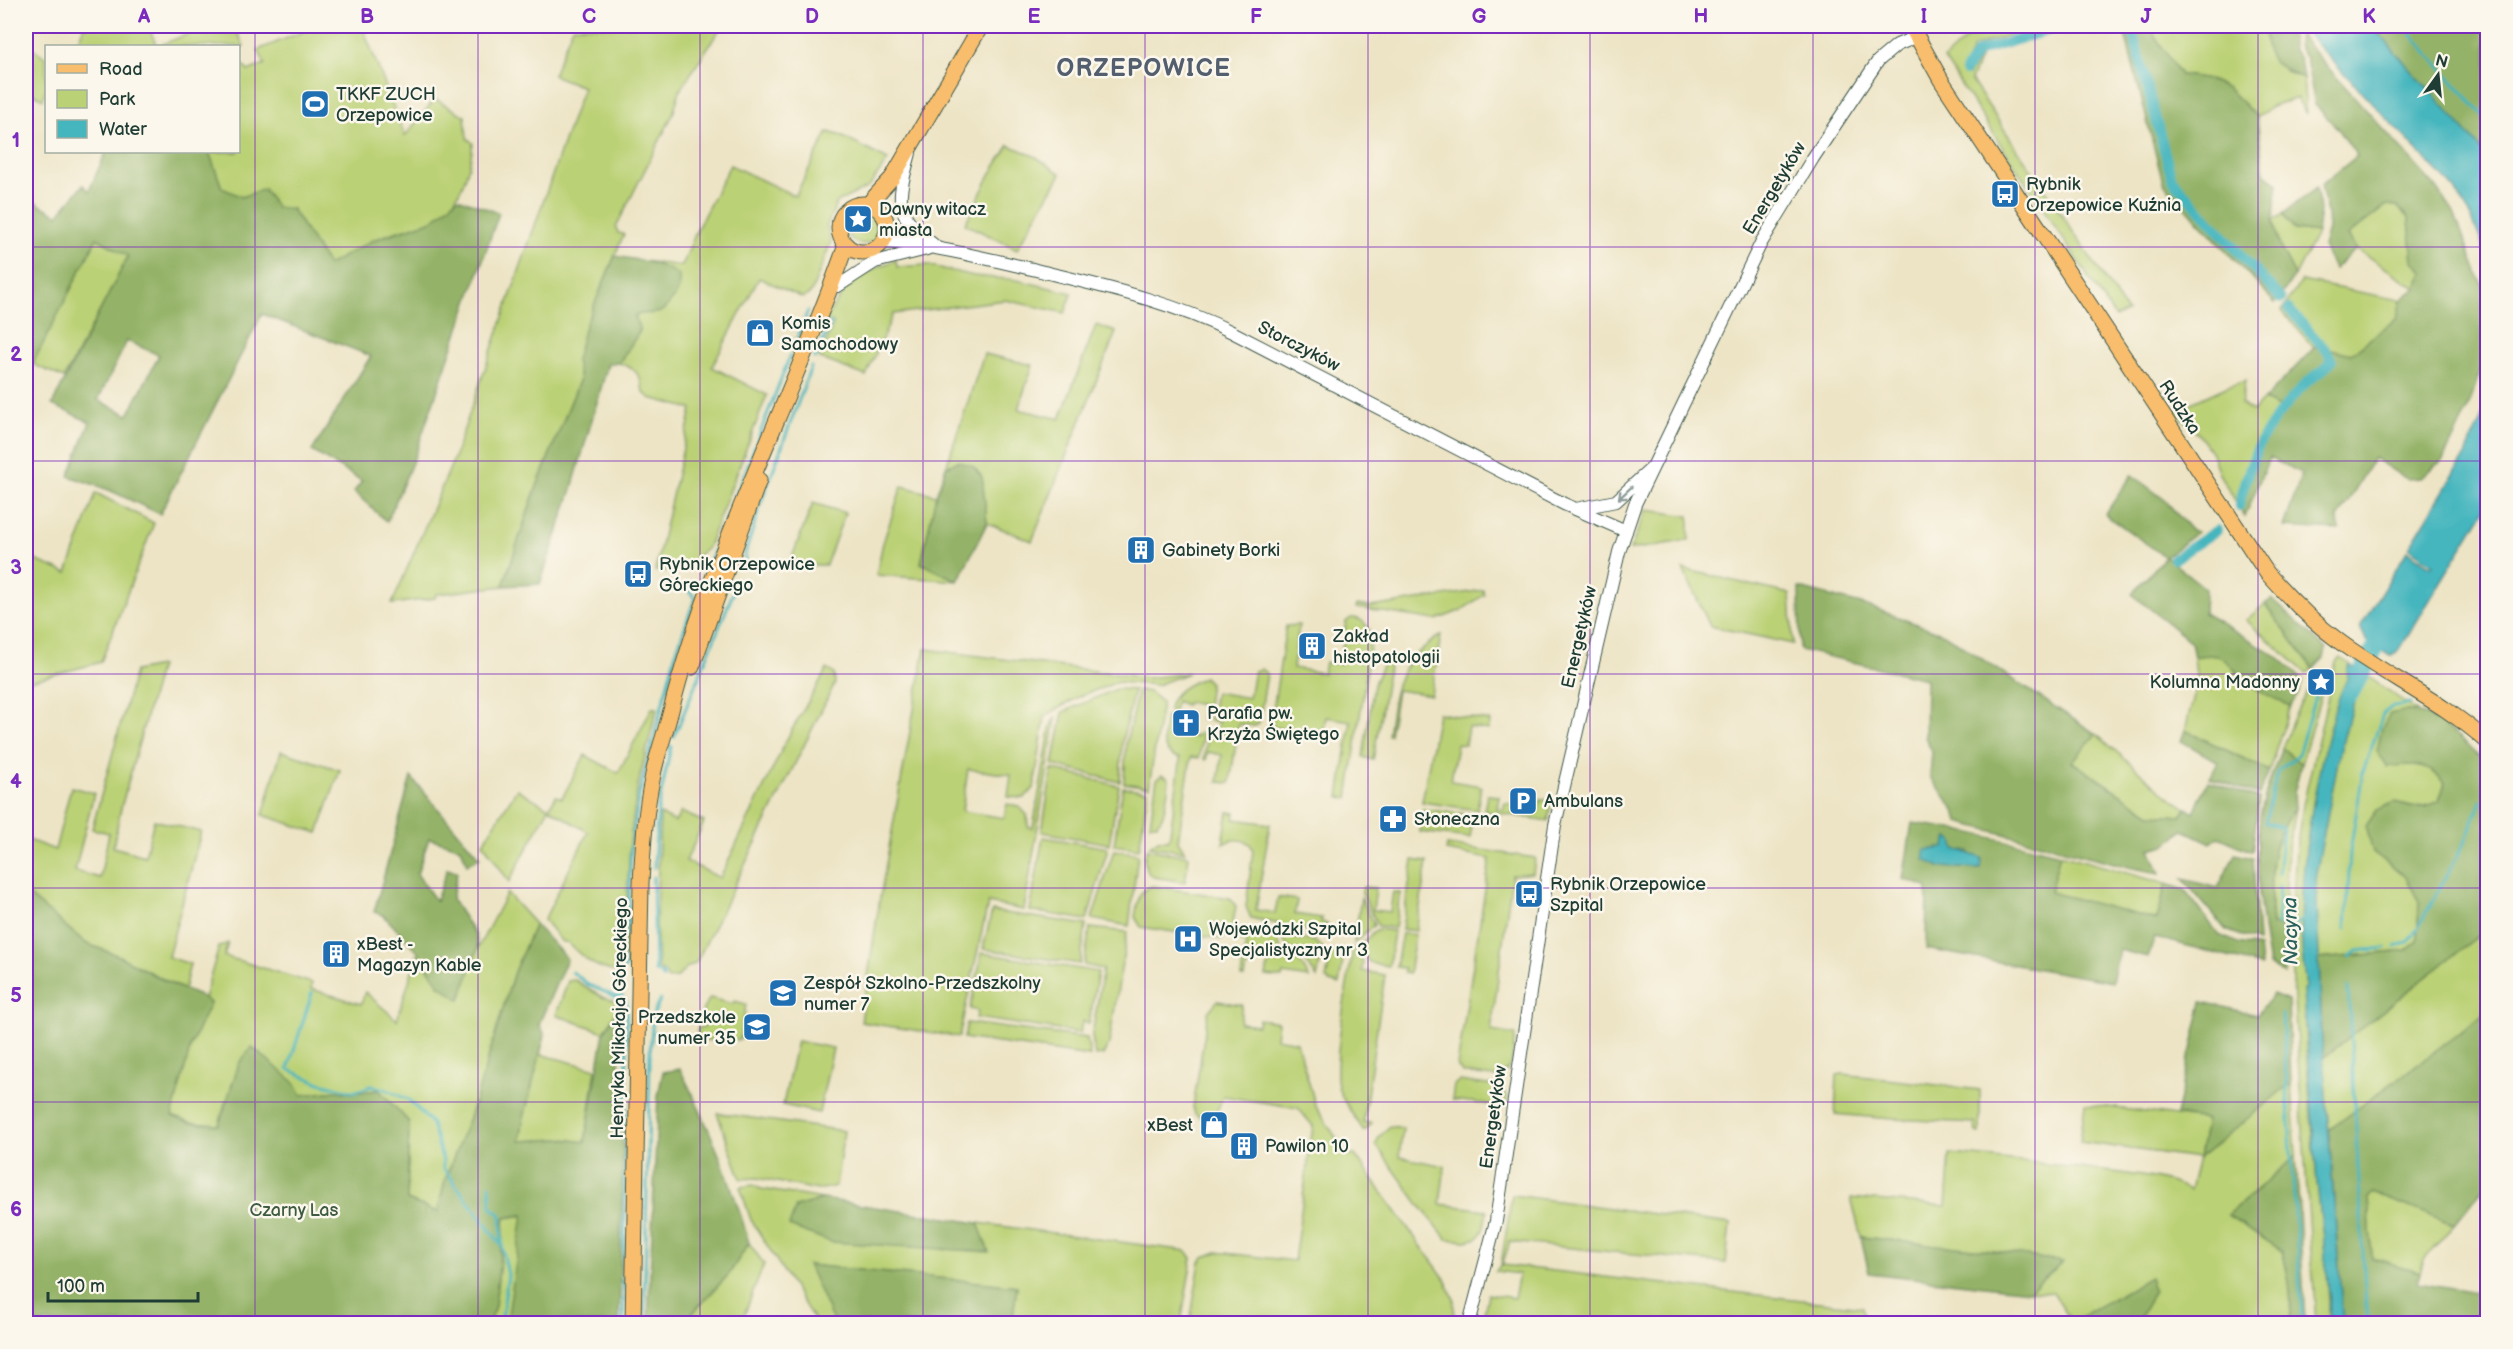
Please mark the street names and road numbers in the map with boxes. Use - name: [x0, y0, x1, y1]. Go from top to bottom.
- street label: Energetyków: [1739, 138, 1810, 238]
- street label: Storczyków: [1254, 317, 1343, 376]
- street label: Rudzka: [2154, 376, 2205, 438]
- street label: Energetyków: [1558, 584, 1601, 690]
- street label: Henryka Mikołaja Góreckiego: [607, 897, 632, 1139]
- street label: Energetyków: [1476, 1064, 1511, 1170]

